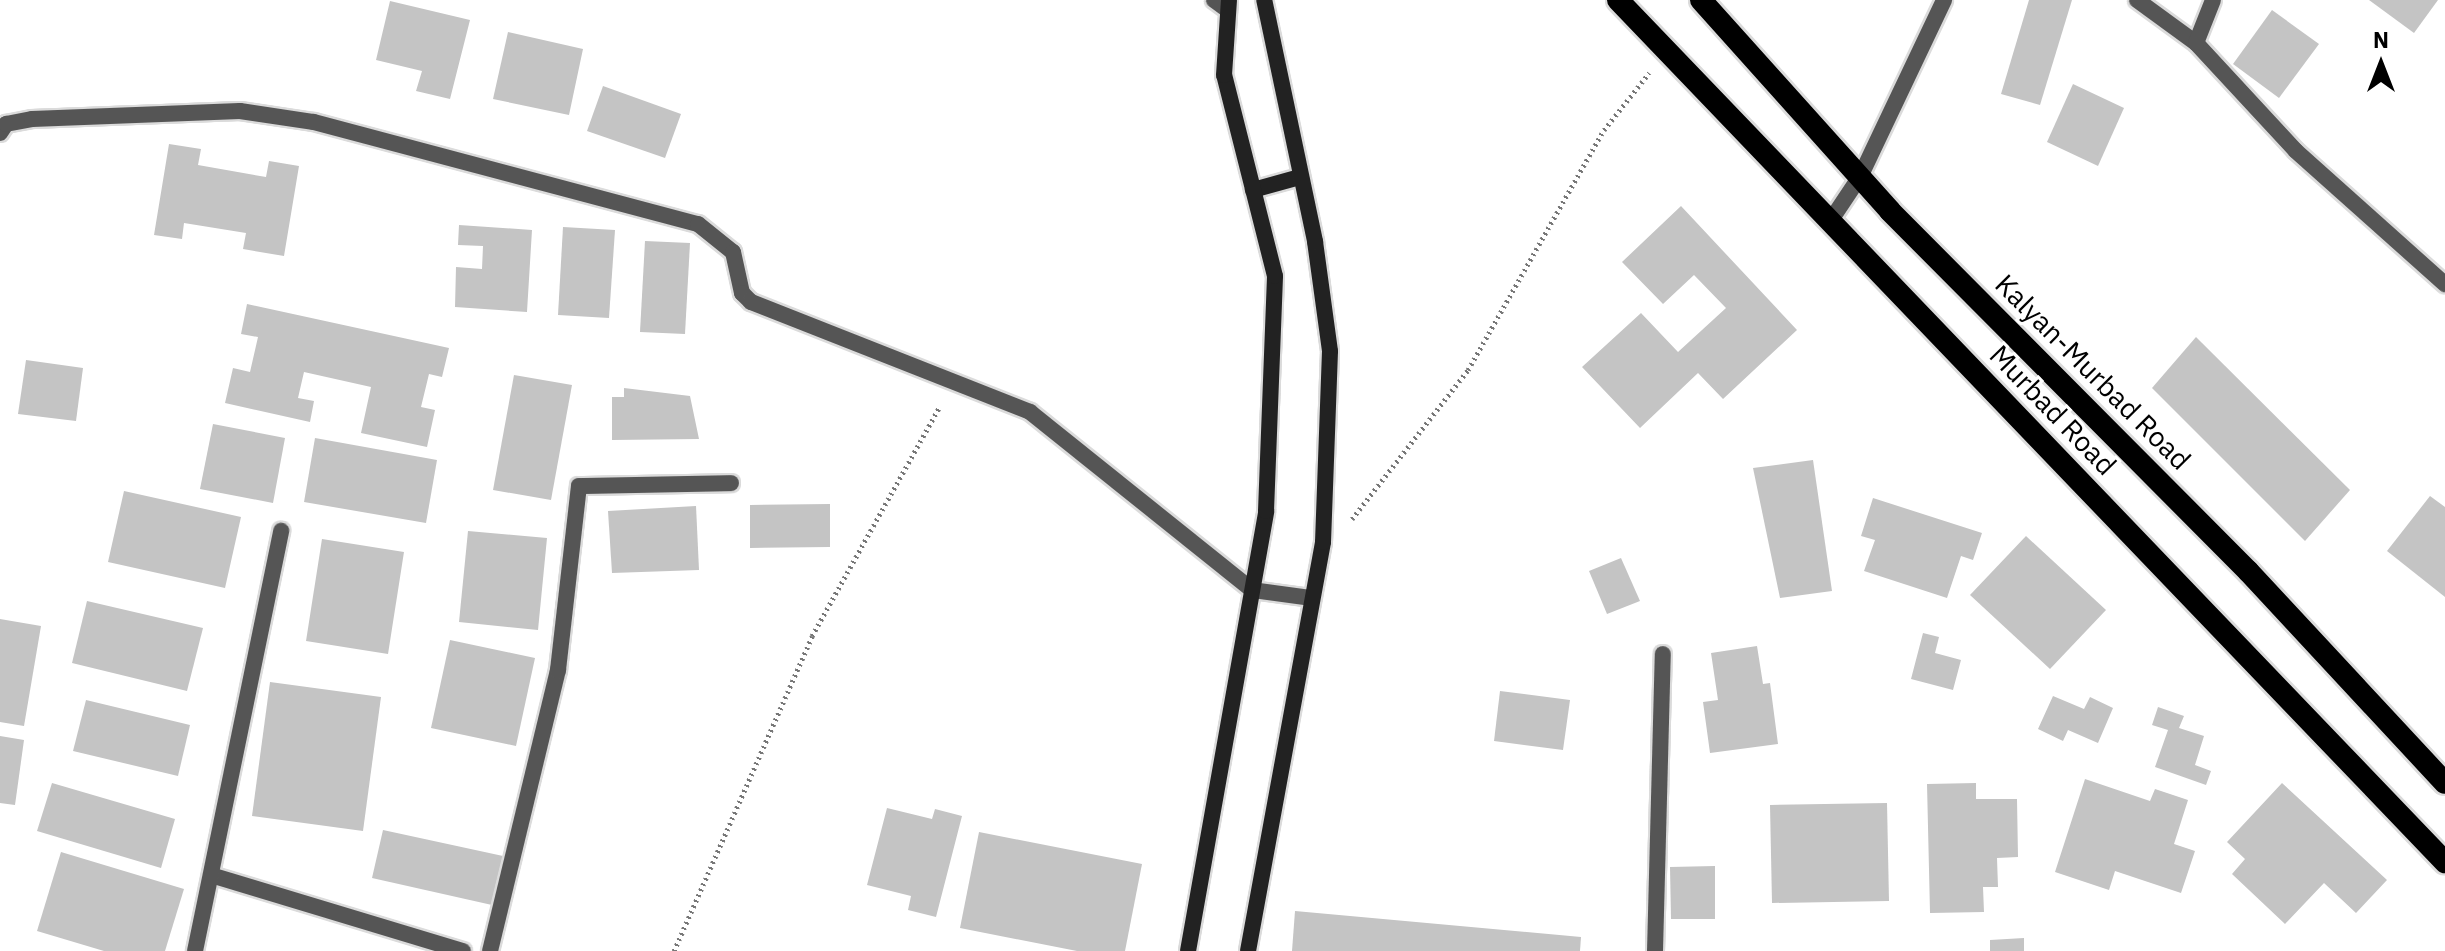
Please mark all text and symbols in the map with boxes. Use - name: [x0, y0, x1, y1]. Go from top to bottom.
- north arrow: [2341, 24, 2421, 104]
- text: N: [2373, 25, 2389, 54]
- street label: Kalyan-Murbad Road: [1988, 267, 2198, 477]
- street label: Murbad Road: [1983, 338, 2123, 482]

